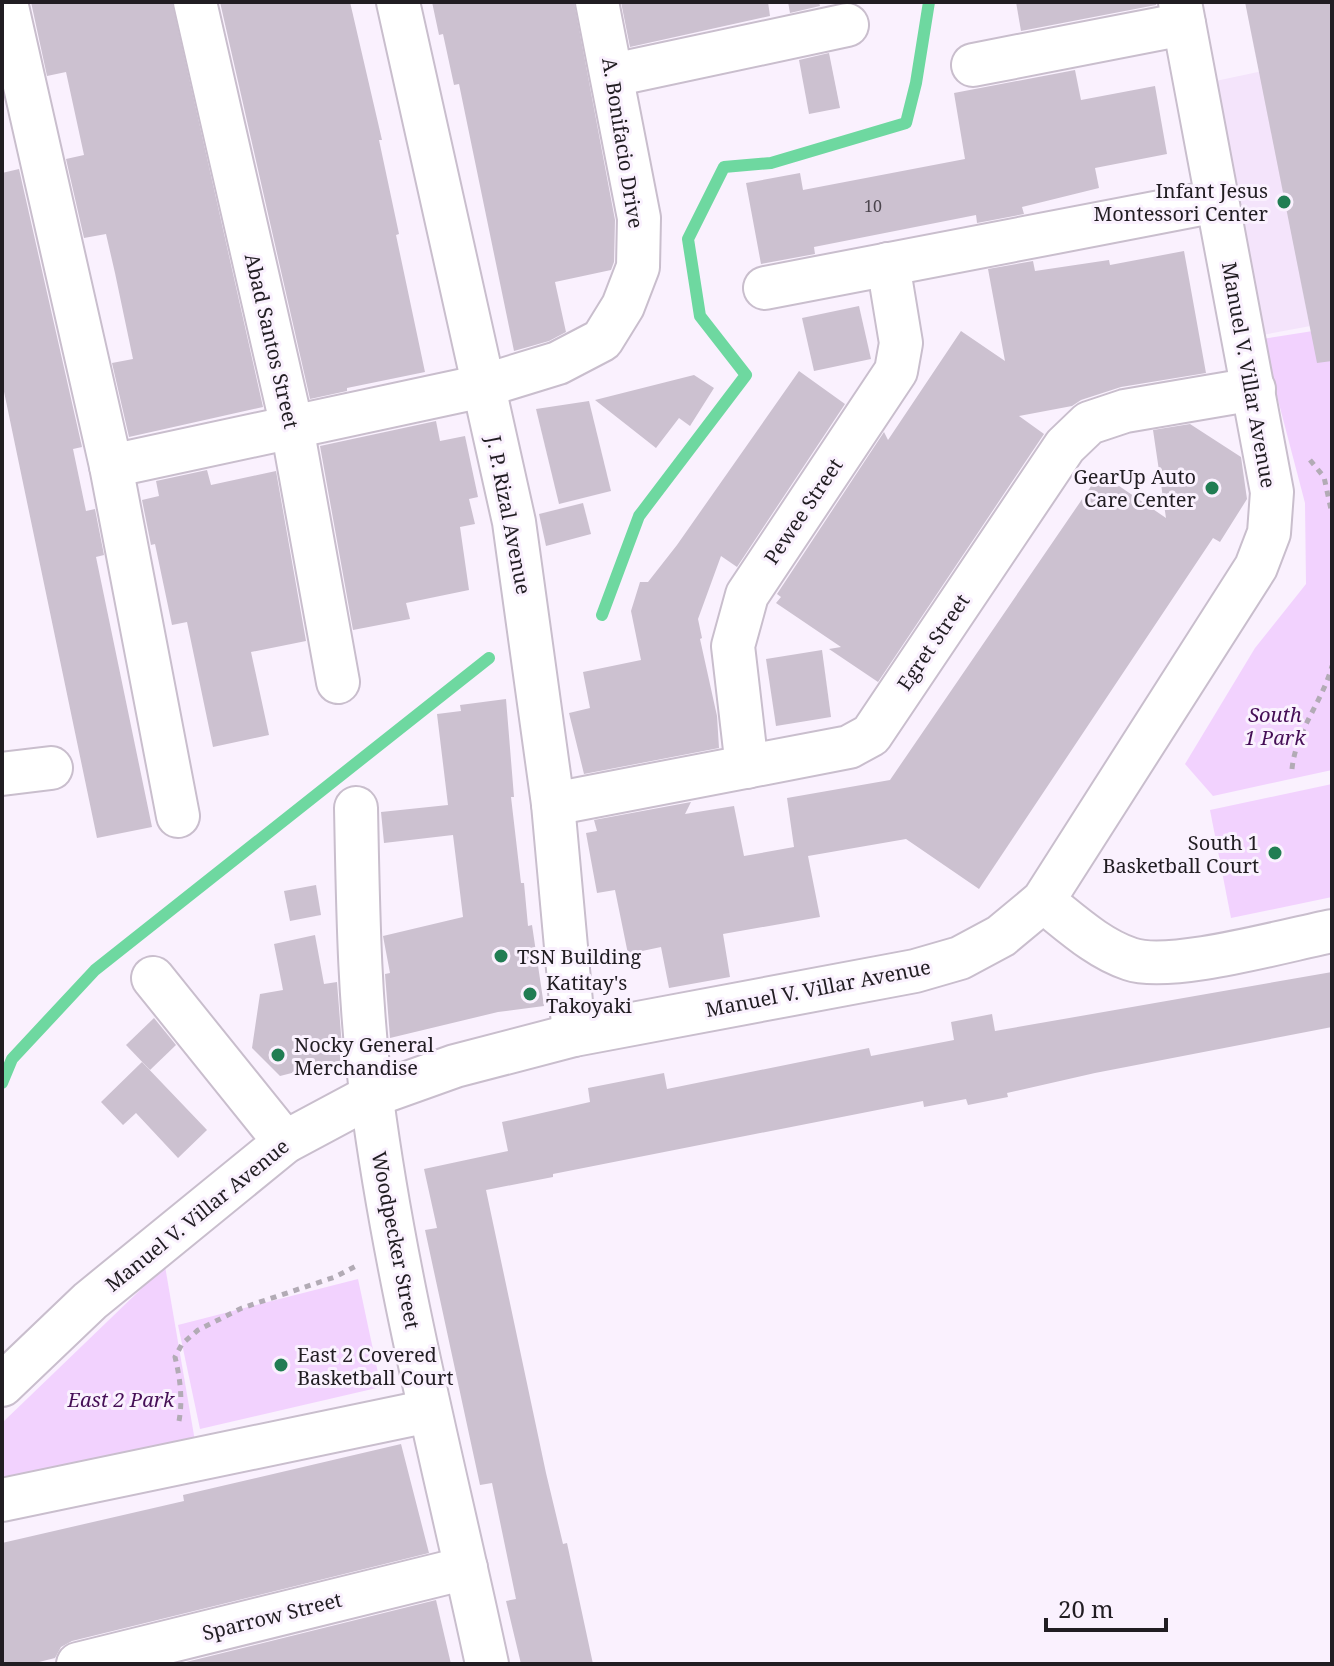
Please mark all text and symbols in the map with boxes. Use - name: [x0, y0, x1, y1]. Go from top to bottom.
- street label: A. Bonifacio Drive: [596, 56, 650, 230]
- place label: Infant Jesus Montessori Center: [1093, 177, 1269, 227]
- marker: Infant Jesus Montessori Center: [1275, 193, 1293, 211]
- house number: 10: [864, 195, 882, 217]
- street label: Abad Santos Street: [239, 251, 305, 431]
- street label: Manuel V. Villar Avenue: [1216, 260, 1282, 490]
- street label: J. P. Rizal Avenue: [480, 432, 538, 597]
- street label: Pewee Street: [758, 453, 848, 569]
- place label: GearUp Auto Care Center: [1074, 463, 1197, 513]
- marker: GearUp Auto Care Center: [1203, 479, 1221, 497]
- street label: Egret Street: [891, 588, 975, 696]
- park label: South 1 Park: [1244, 701, 1306, 751]
- place label: South 1 Basketball Court: [1102, 829, 1259, 879]
- marker: South 1 Basketball Court: [1266, 844, 1284, 862]
- place label: TSN Building: [517, 943, 642, 970]
- marker: TSN Building: [492, 947, 510, 965]
- street label: Manuel V. Villar Avenue: [703, 953, 933, 1023]
- place label: Katitay's Takoyaki: [546, 969, 633, 1019]
- marker: Katitay's Takoyaki: [521, 985, 539, 1003]
- place label: Nocky General Merchandise: [294, 1031, 434, 1081]
- marker: Nocky General Merchandise: [269, 1046, 287, 1064]
- street label: Manuel V. Villar Avenue: [100, 1132, 294, 1298]
- street label: Woodpecker Street: [366, 1149, 426, 1331]
- place label: East 2 Covered Basketball Court: [297, 1341, 454, 1391]
- marker: East 2 Covered Basketball Court: [272, 1356, 290, 1374]
- park label: East 2 Park: [67, 1386, 175, 1413]
- scale bar: [1046, 1582, 1166, 1632]
- street label: Sparrow Street: [199, 1586, 345, 1646]
- text: 20 m: [1058, 1592, 1114, 1625]

